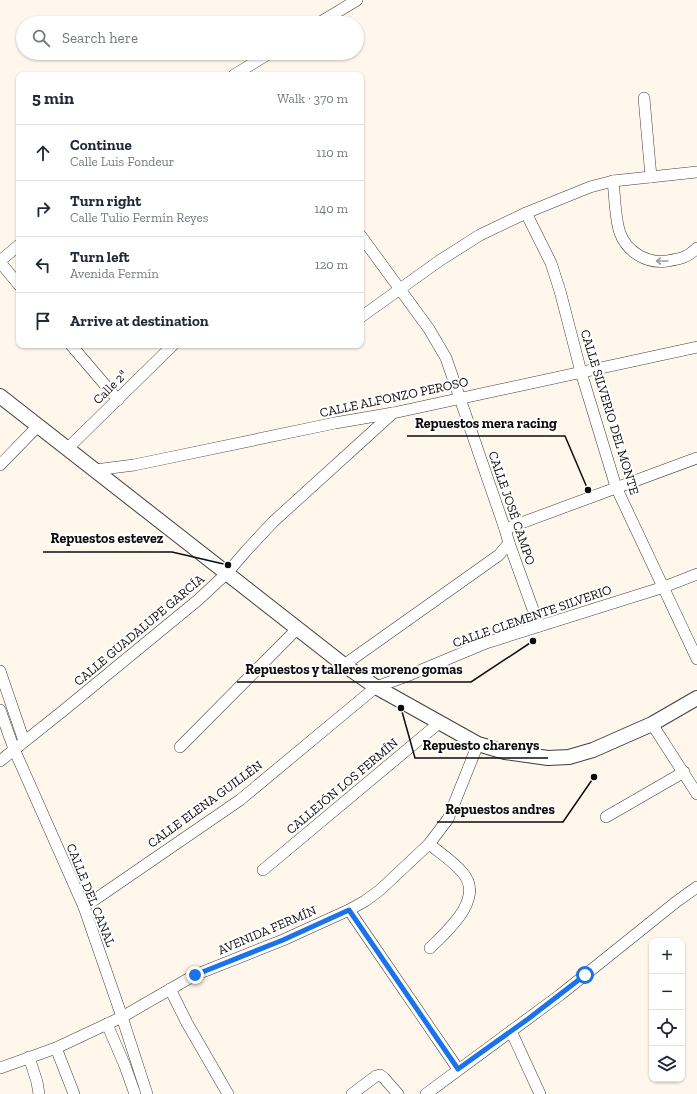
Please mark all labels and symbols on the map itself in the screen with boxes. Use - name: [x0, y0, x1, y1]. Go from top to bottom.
- one-way arrow: [656, 257, 669, 265]
- street label: CALLE SILVERIO DEL MONTE: [578, 328, 642, 497]
- street label: Calle 2ª: [90, 367, 130, 407]
- street label: CALLE ALFONZO PEROSO: [318, 374, 470, 420]
- callout: Repuestos mera racing: [407, 410, 565, 436]
- text: Repuestos mera racing: [415, 415, 557, 432]
- street label: CALLE JOSÉ CAMPO: [485, 449, 539, 567]
- callout: Repuestos estevez: [43, 526, 172, 552]
- text: Repuestos estevez: [51, 530, 164, 547]
- street label: CALLE GUADALUPE GARCÍA: [71, 571, 208, 689]
- street label: CALLE CLEMENTE SILVERIO: [451, 582, 613, 650]
- callout: Repuestos y talleres moreno gomas: [237, 656, 471, 682]
- text: Repuestos y talleres moreno gomas: [245, 661, 463, 678]
- callout: Repuesto charenys: [415, 732, 548, 758]
- street label: CALLEJÓN LOS FERMÍN: [283, 735, 401, 837]
- text: Repuesto charenys: [423, 737, 540, 754]
- street label: CALLE ELENA GUILLÉN: [145, 757, 266, 851]
- callout: Repuestos andres: [437, 796, 563, 822]
- text: Repuestos andres: [445, 801, 555, 818]
- street label: CALLE DEL CANAL: [64, 841, 118, 949]
- street label: AVENIDA FERMÍN: [216, 902, 319, 957]
- route end: [186, 966, 204, 984]
- route start: [576, 966, 594, 984]

